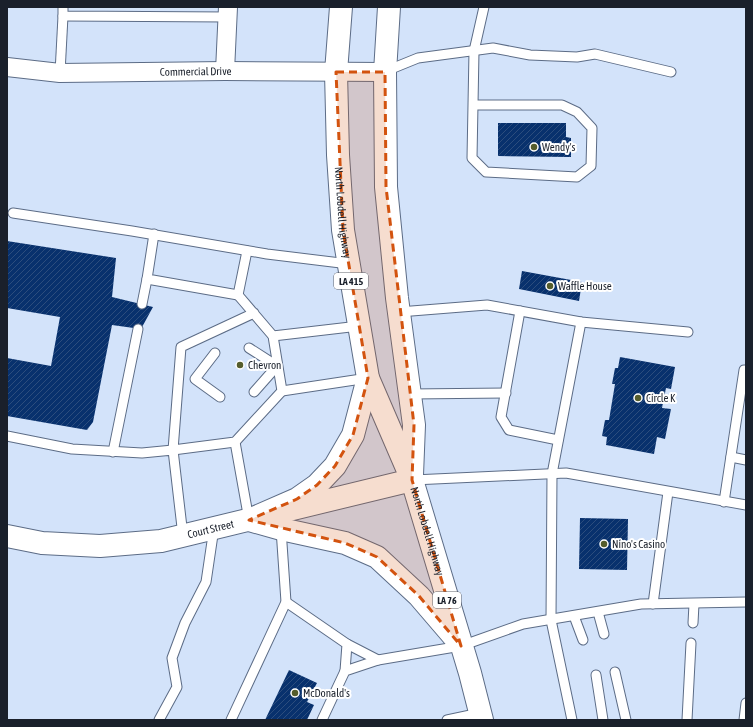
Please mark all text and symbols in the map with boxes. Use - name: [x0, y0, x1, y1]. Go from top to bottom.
- street label: Commercial Drive: [160, 65, 232, 78]
- place label: Wendy's: [542, 141, 576, 153]
- marker: Wendy's: [529, 142, 539, 152]
- street label: North Lobdell Highway: [333, 166, 354, 260]
- road number: LA 415: [334, 273, 368, 289]
- place label: Waffle House: [558, 280, 612, 292]
- marker: Waffle House: [545, 281, 555, 291]
- place label: Chevron: [248, 359, 281, 371]
- marker: Chevron: [235, 360, 245, 370]
- place label: Circle K: [646, 392, 676, 404]
- marker: Circle K: [633, 393, 643, 403]
- street label: North Lobdell Highway: [408, 485, 447, 578]
- street label: Court Street: [186, 518, 235, 540]
- place label: Nino's Casino: [612, 538, 665, 550]
- marker: Nino's Casino: [599, 539, 609, 549]
- road number: LA 76: [433, 592, 461, 608]
- place label: McDonald's: [303, 687, 350, 699]
- marker: McDonald's: [290, 688, 300, 698]

